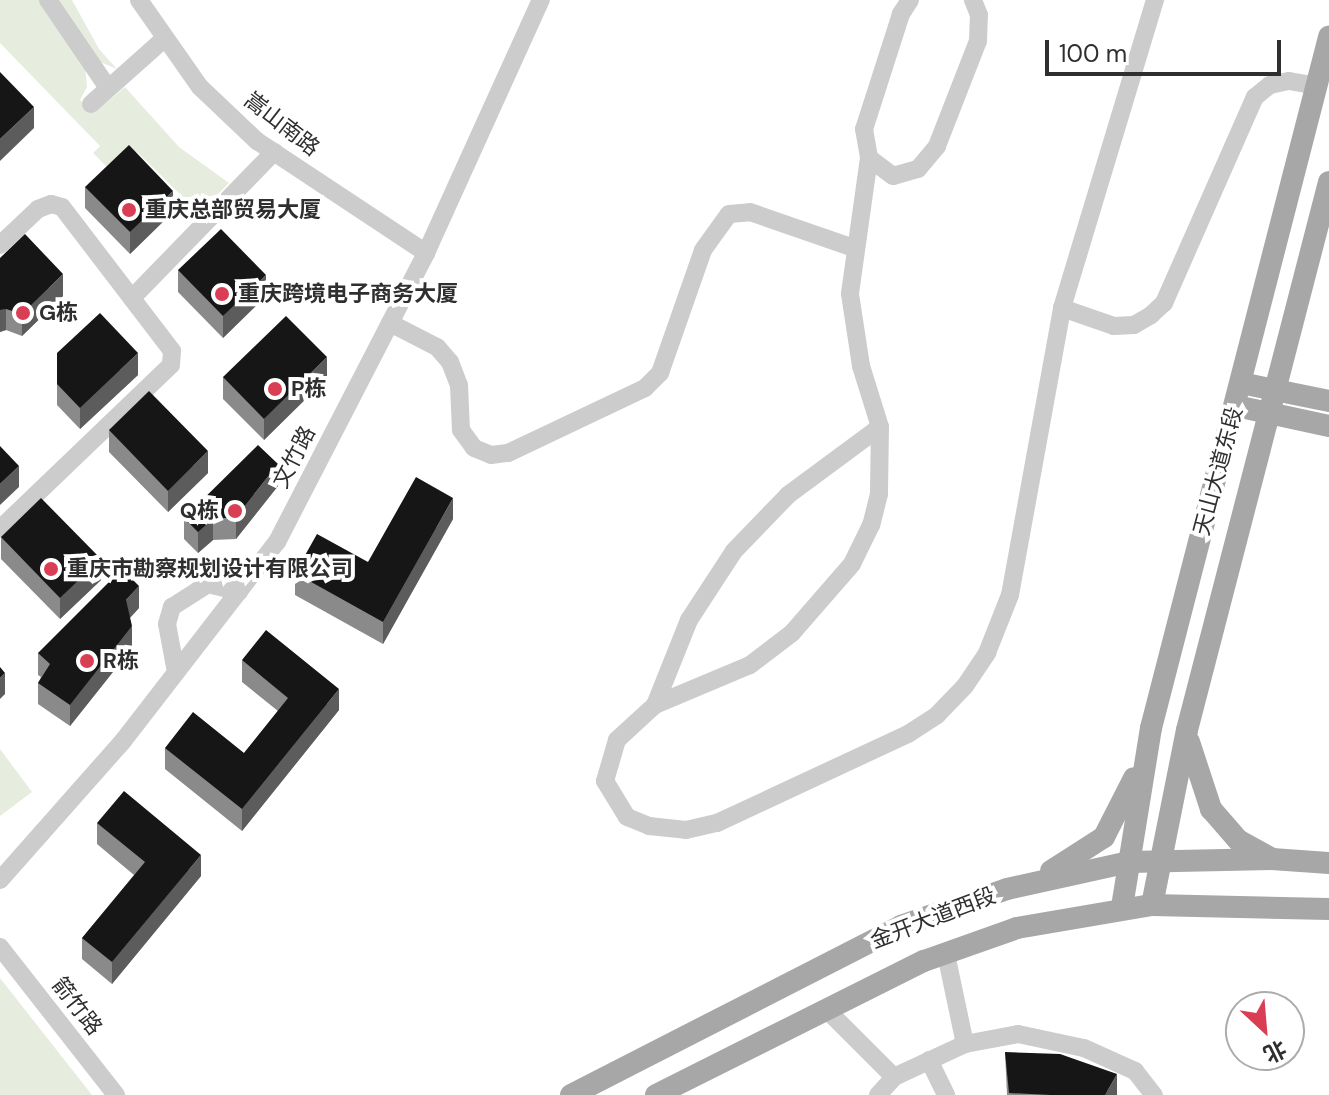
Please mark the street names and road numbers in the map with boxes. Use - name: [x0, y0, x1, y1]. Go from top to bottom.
- street label: 嵩山南路: [239, 87, 325, 161]
- street label: 天山大道东段: [1188, 404, 1248, 538]
- street label: 文竹路: [267, 422, 321, 492]
- street label: 金开大道西段: [867, 882, 999, 954]
- street label: 箭竹路: [46, 972, 108, 1040]

